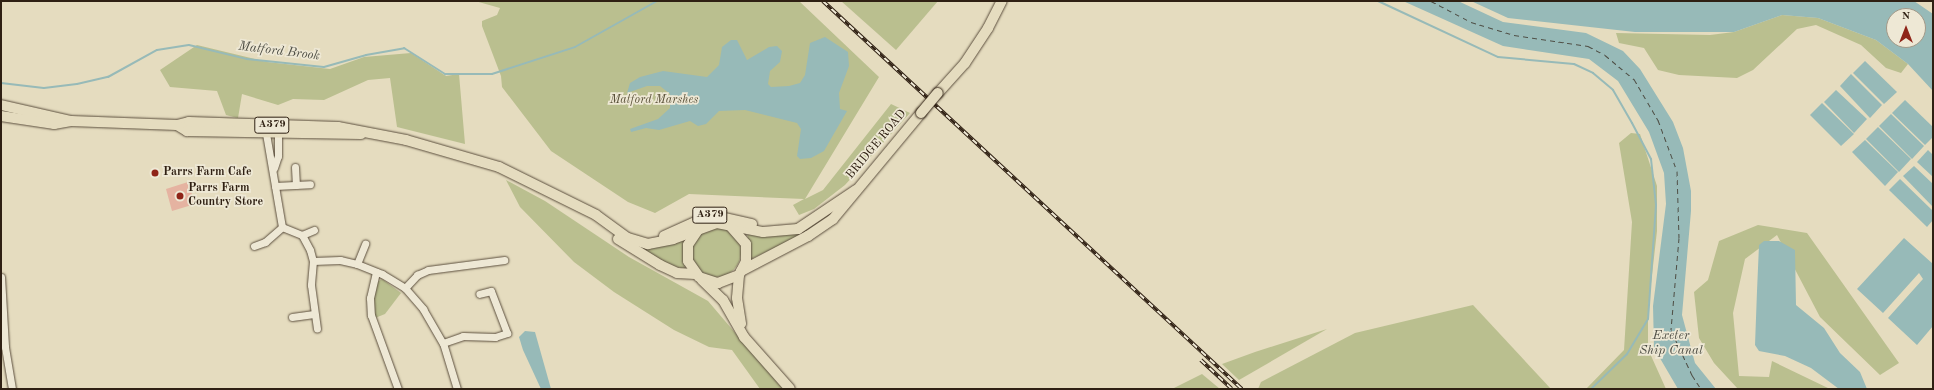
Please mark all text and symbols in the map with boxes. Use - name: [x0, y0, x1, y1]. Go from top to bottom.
- north arrow: [1886, 8, 1926, 48]
- text: N: [1902, 11, 1910, 22]
- water label: Matford Brook: [237, 39, 321, 65]
- park label: Matford Marshes: [610, 94, 698, 108]
- street label: BRIDGE ROAD: [844, 107, 910, 183]
- road number: A379: [254, 116, 290, 134]
- place label: Parrs Farm Cafe: [163, 166, 252, 180]
- marker: Parrs Farm Cafe: [150, 168, 160, 178]
- place label: Parrs Farm Country Store: [188, 182, 263, 210]
- marker: Parrs Farm Country Store: [175, 191, 185, 201]
- road number: A379: [692, 206, 728, 224]
- water label: Exeter Ship Canal: [1639, 329, 1703, 360]

